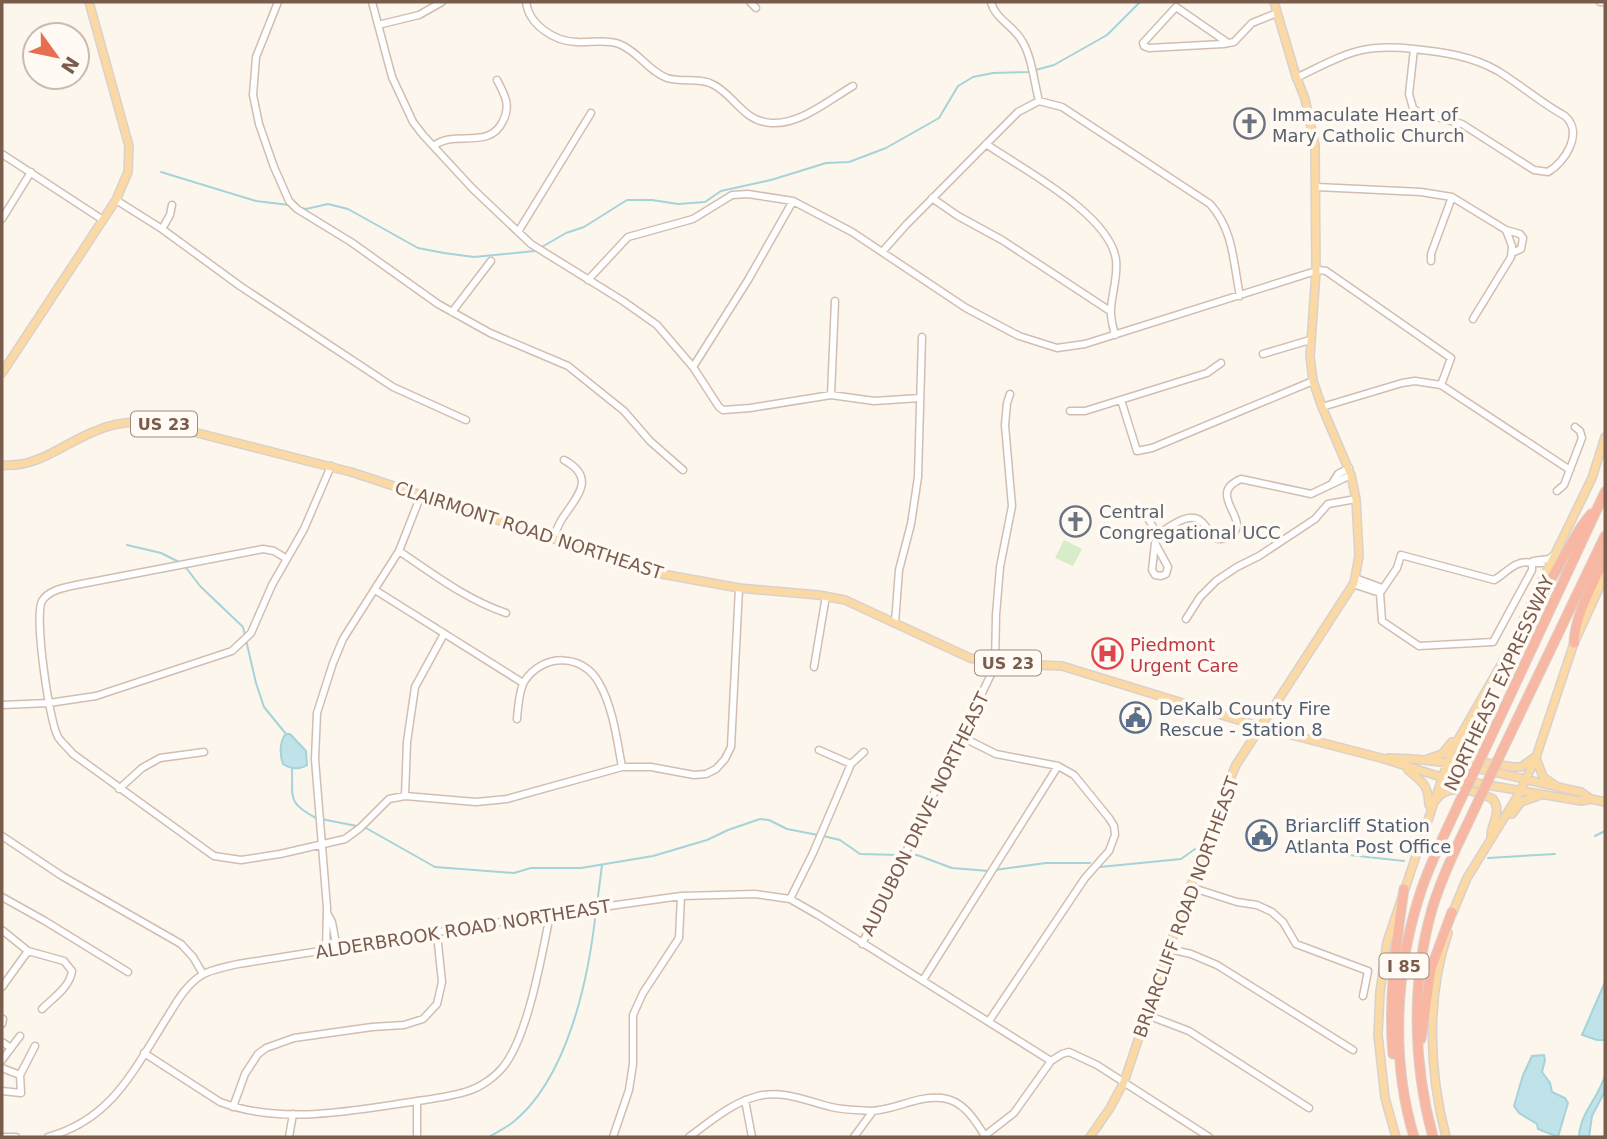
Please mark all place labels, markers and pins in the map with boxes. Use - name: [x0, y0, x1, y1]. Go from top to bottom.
- place label: Immaculate Heart of Mary Catholic Church: [1272, 104, 1465, 146]
- church icon: Immaculate Heart of Mary Catholic Church: [1232, 107, 1266, 141]
- place label: Central Congregational UCC: [1099, 501, 1281, 543]
- church icon: Central Congregational UCC: [1059, 504, 1093, 538]
- place label: Piedmont Urgent Care: [1130, 634, 1239, 676]
- hospital icon: Piedmont Urgent Care: [1090, 637, 1124, 671]
- place label: DeKalb County Fire Rescue - Station 8: [1159, 698, 1331, 740]
- public building icon: DeKalb County Fire Rescue - Station 8: [1119, 701, 1153, 735]
- place label: Briarcliff Station Atlanta Post Office: [1285, 815, 1451, 857]
- public building icon: Briarcliff Station Atlanta Post Office: [1245, 818, 1279, 852]

